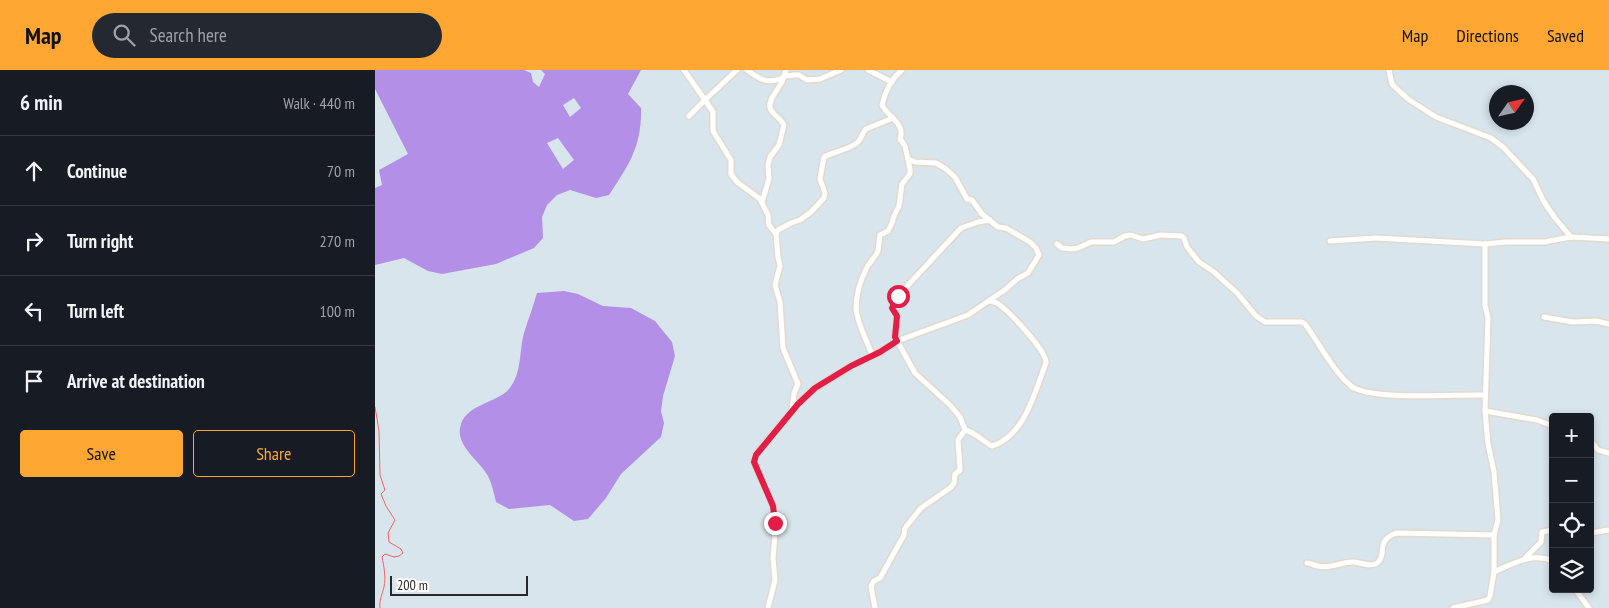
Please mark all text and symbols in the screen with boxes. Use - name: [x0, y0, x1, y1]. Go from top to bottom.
- search box: [92, 13, 442, 58]
- text: Map: [25, 20, 62, 51]
- icon: search: [110, 21, 138, 49]
- text: Search here: [150, 23, 227, 47]
- text: Map: [1402, 24, 1428, 47]
- text: Directions: [1456, 24, 1519, 47]
- text: Saved: [1547, 24, 1584, 47]
- north arrow: [1489, 85, 1534, 130]
- text: 6 min: [20, 89, 62, 116]
- text: Walk · 440 m: [283, 93, 355, 113]
- icon: ahead: [20, 157, 48, 185]
- text: Continue: [67, 159, 127, 183]
- text: 70 m: [327, 161, 355, 181]
- icon: right: [20, 227, 48, 255]
- text: Turn right: [67, 229, 133, 253]
- text: 270 m: [320, 231, 355, 251]
- route start: [887, 285, 910, 308]
- icon: left: [20, 297, 48, 325]
- text: Turn left: [67, 299, 124, 323]
- text: 100 m: [320, 301, 355, 321]
- icon: arrive: [20, 367, 48, 395]
- text: Arrive at destination: [67, 369, 205, 393]
- map controls: [1549, 413, 1594, 593]
- button: +: [1549, 413, 1594, 458]
- button: Save: [20, 430, 183, 477]
- button: Share: [193, 430, 355, 477]
- button: −: [1549, 458, 1594, 503]
- button: locate: [1549, 503, 1594, 548]
- route end: [764, 512, 787, 535]
- button: layers: [1549, 548, 1594, 593]
- scale bar: [390, 573, 527, 596]
- text: 200 m: [397, 576, 428, 594]

